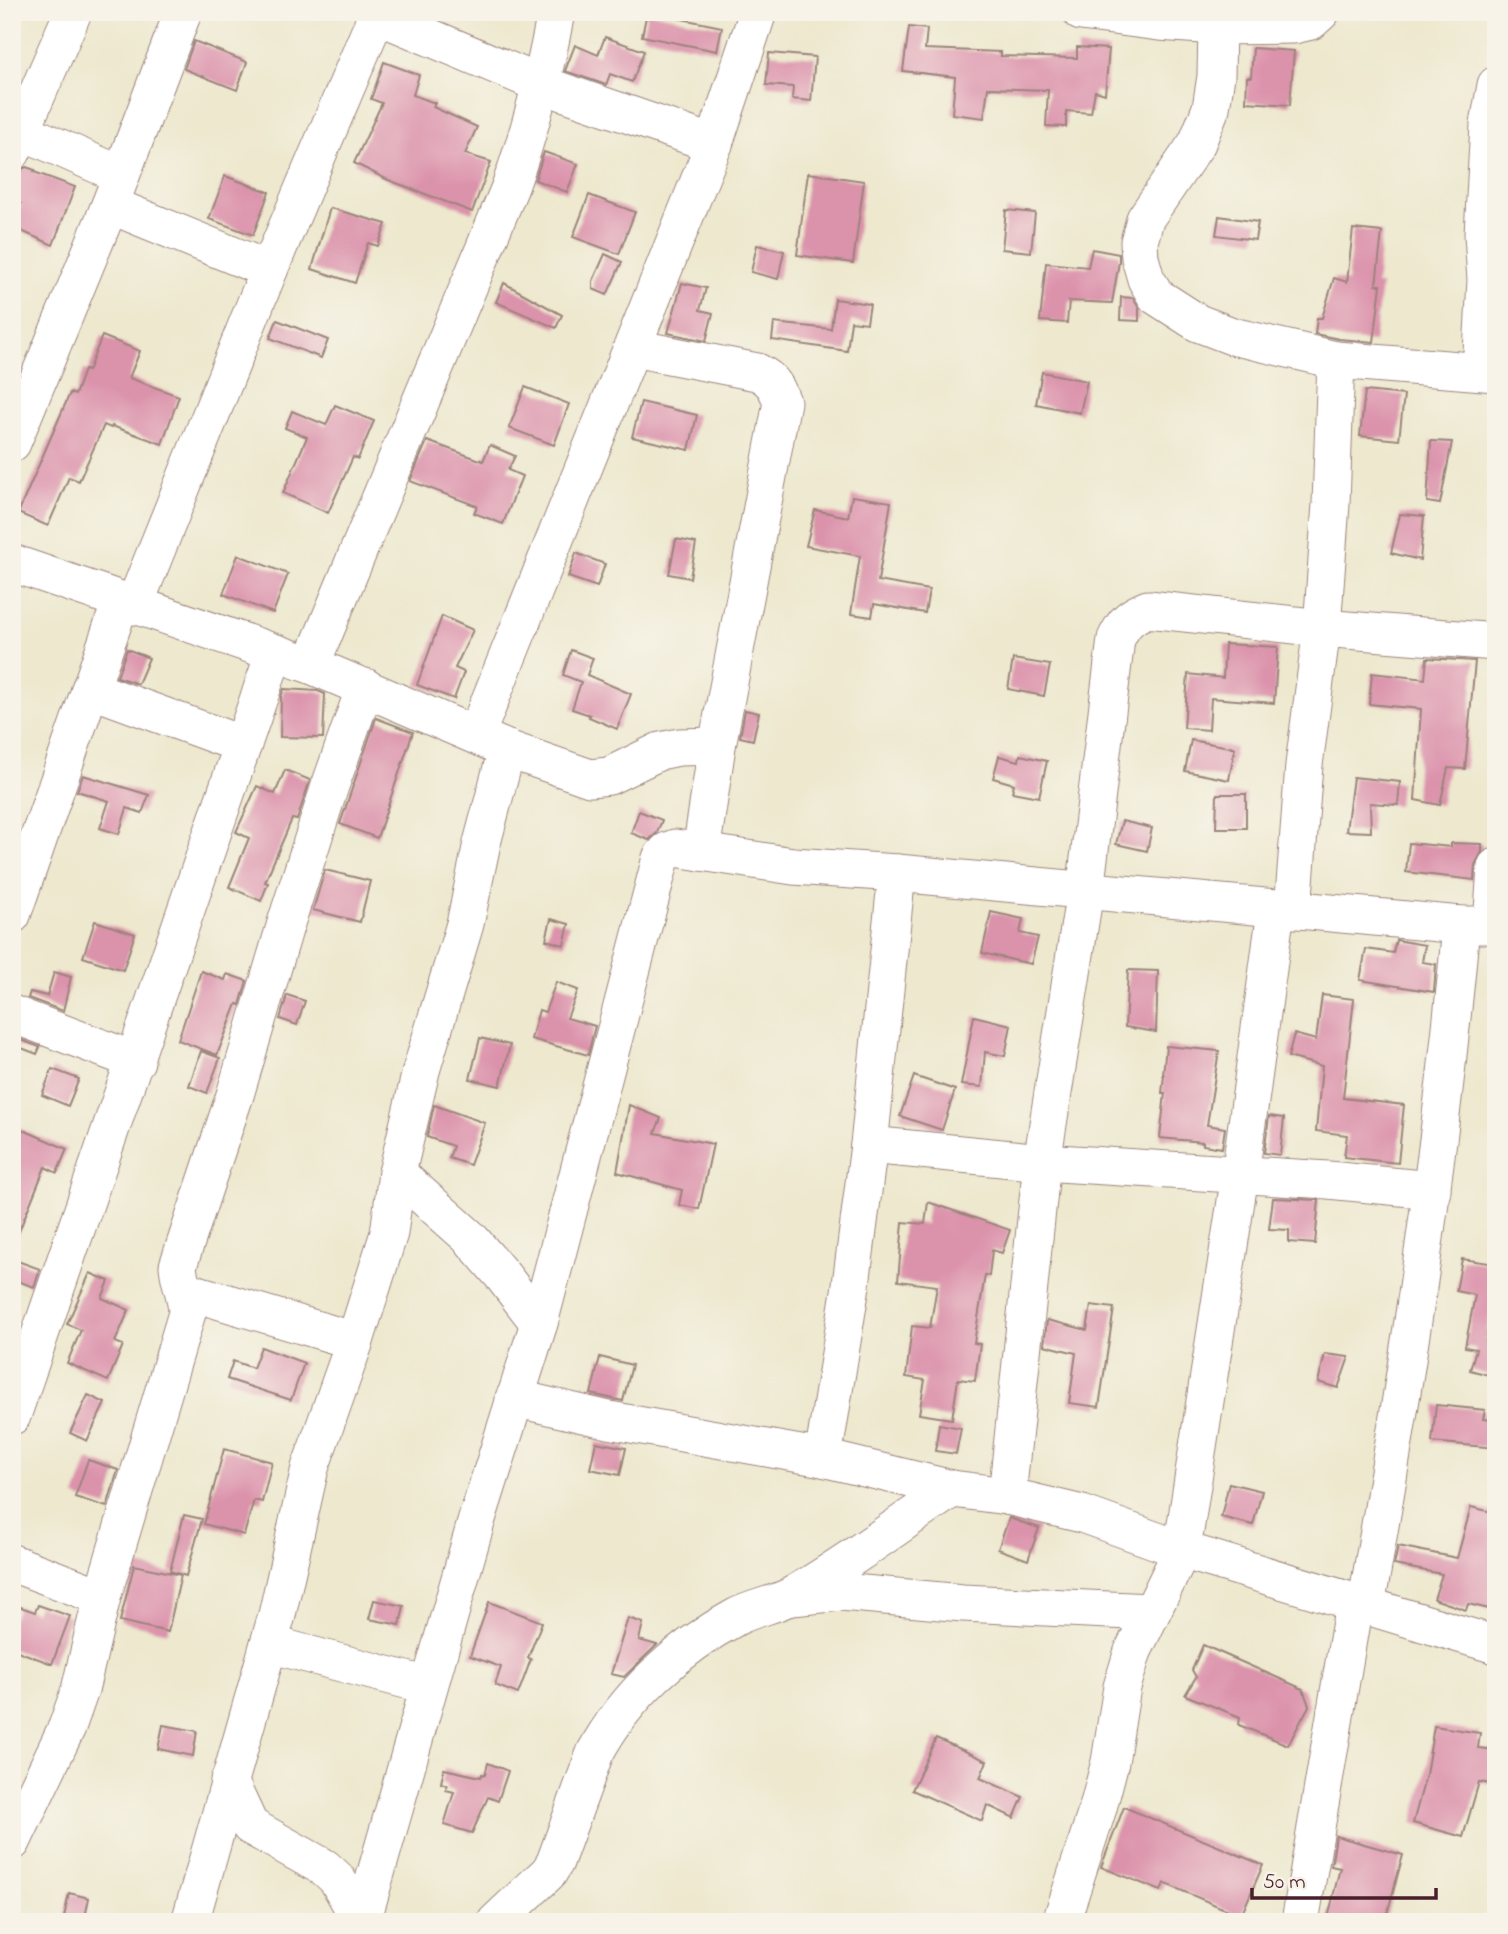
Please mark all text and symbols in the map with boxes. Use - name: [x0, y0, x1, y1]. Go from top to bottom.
- scale bar: [1252, 1857, 1436, 1901]
- text: 50 m: [1263, 1868, 1306, 1898]

